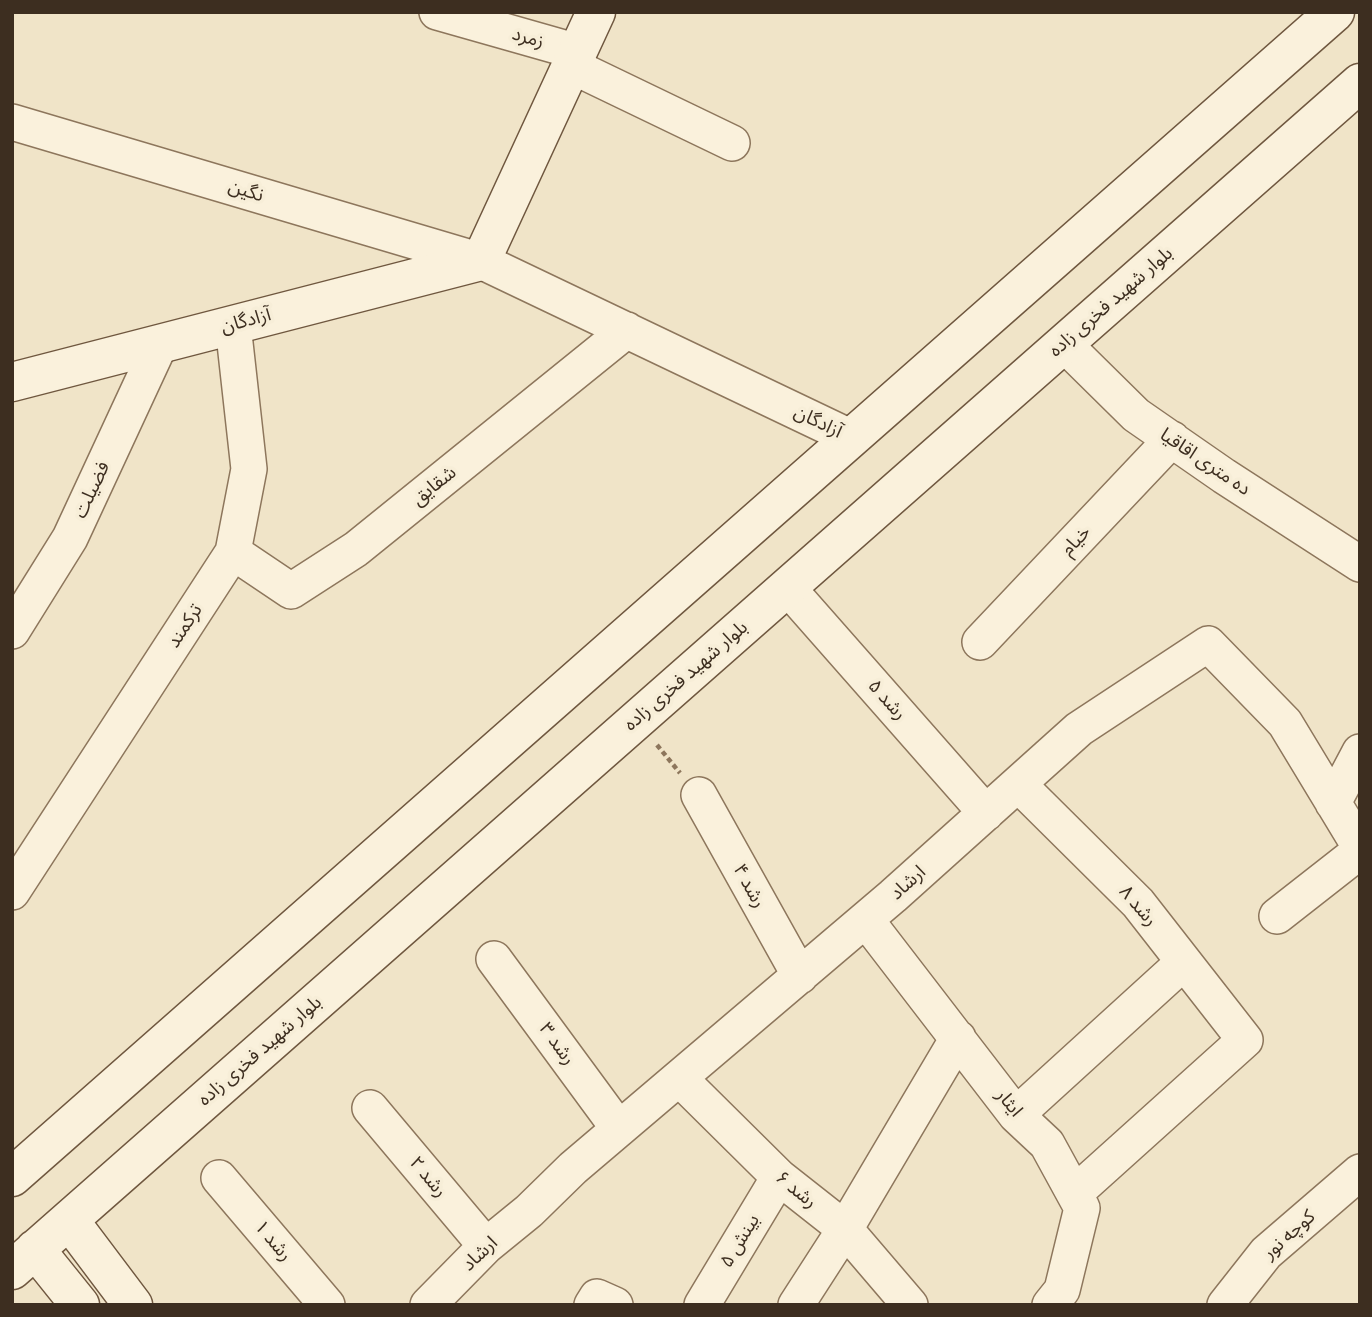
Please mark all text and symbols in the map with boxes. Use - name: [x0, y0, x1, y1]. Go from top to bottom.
- street label: زمرد: [509, 23, 547, 53]
- street label: نگین: [226, 175, 266, 207]
- street label: بلوار شهید فخری زاده: [1044, 242, 1178, 362]
- street label: آزادگان: [218, 303, 274, 339]
- street label: آزادگان: [790, 401, 846, 443]
- street label: ده متری اقاقیا: [1155, 423, 1255, 501]
- street label: فضیلت: [69, 458, 115, 522]
- street label: شقایق: [407, 461, 461, 511]
- street label: خیام: [1056, 521, 1096, 561]
- street label: ترکمند: [162, 600, 208, 652]
- street label: بلوار شهید فخری زاده: [619, 616, 753, 736]
- street label: رشد ۵: [863, 675, 911, 725]
- street label: رشد ۴: [728, 860, 770, 912]
- street label: ارشاد: [885, 861, 931, 905]
- street label: رشد ۸: [1114, 881, 1162, 931]
- street label: بلوار شهید فخری زاده: [193, 991, 327, 1111]
- street label: رشد ۳: [534, 1018, 580, 1070]
- street label: ایثار: [991, 1084, 1027, 1122]
- street label: رشد ۲: [404, 1152, 452, 1202]
- street label: رشد ۶: [771, 1166, 821, 1214]
- street label: کوچه نور: [1258, 1206, 1320, 1264]
- street label: بینش ۵: [715, 1210, 765, 1272]
- street label: رشد ۱: [249, 1216, 297, 1266]
- street label: ارشاد: [457, 1232, 503, 1276]

